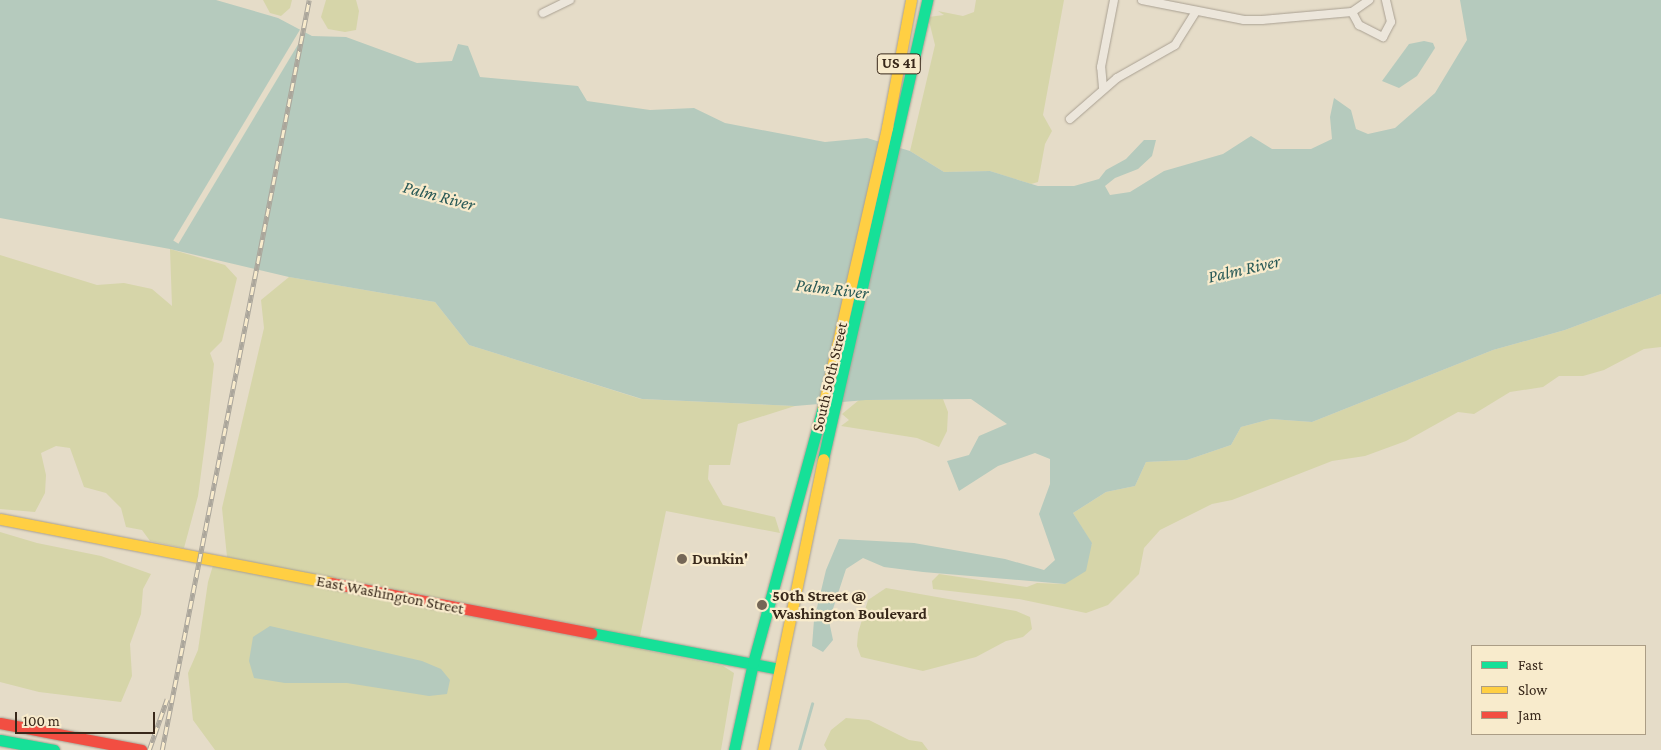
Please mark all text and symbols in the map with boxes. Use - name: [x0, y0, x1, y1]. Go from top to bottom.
- road number: US 41: [876, 52, 922, 76]
- water label: Palm River: [401, 176, 477, 216]
- water label: Palm River: [1206, 250, 1282, 288]
- water label: Palm River: [794, 274, 870, 304]
- street label: South 50th Street: [808, 320, 852, 434]
- place label: Dunkin': [692, 549, 748, 569]
- marker: Dunkin': [676, 553, 688, 565]
- street label: East Washington Street: [315, 571, 465, 619]
- place label: 50th Street @ Washington Boulevard: [772, 586, 927, 624]
- marker: 50th Street @ Washington Boulevard: [756, 599, 768, 611]
- legend: [1471, 645, 1646, 735]
- text: Fast: [1518, 657, 1543, 673]
- text: Slow: [1518, 682, 1547, 698]
- scale bar: [18, 702, 158, 734]
- text: Jam: [1518, 707, 1541, 723]
- text: 100 m: [23, 713, 60, 729]

